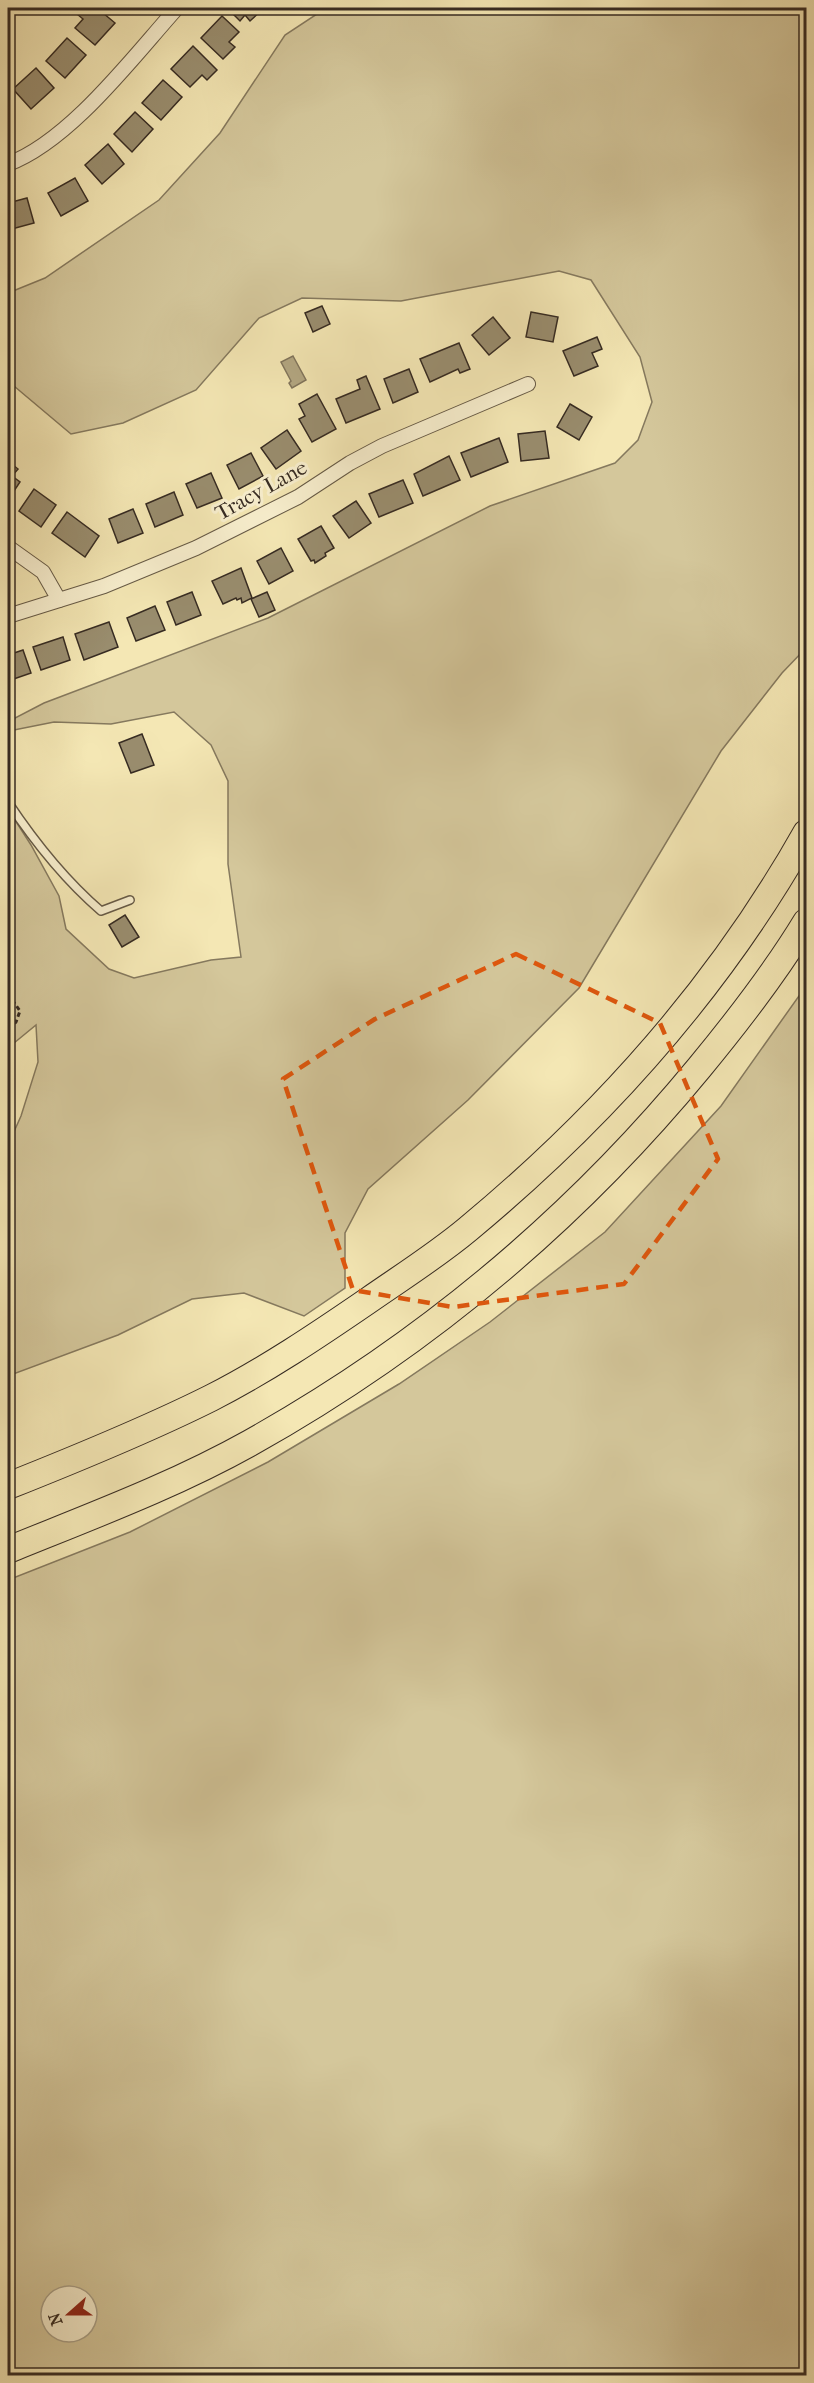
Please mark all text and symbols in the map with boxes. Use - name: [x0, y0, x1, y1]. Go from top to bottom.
- street label: Tracy Lane: [211, 455, 311, 525]
- north arrow: [39, 2284, 99, 2344]
- text: N: [44, 2309, 67, 2328]

